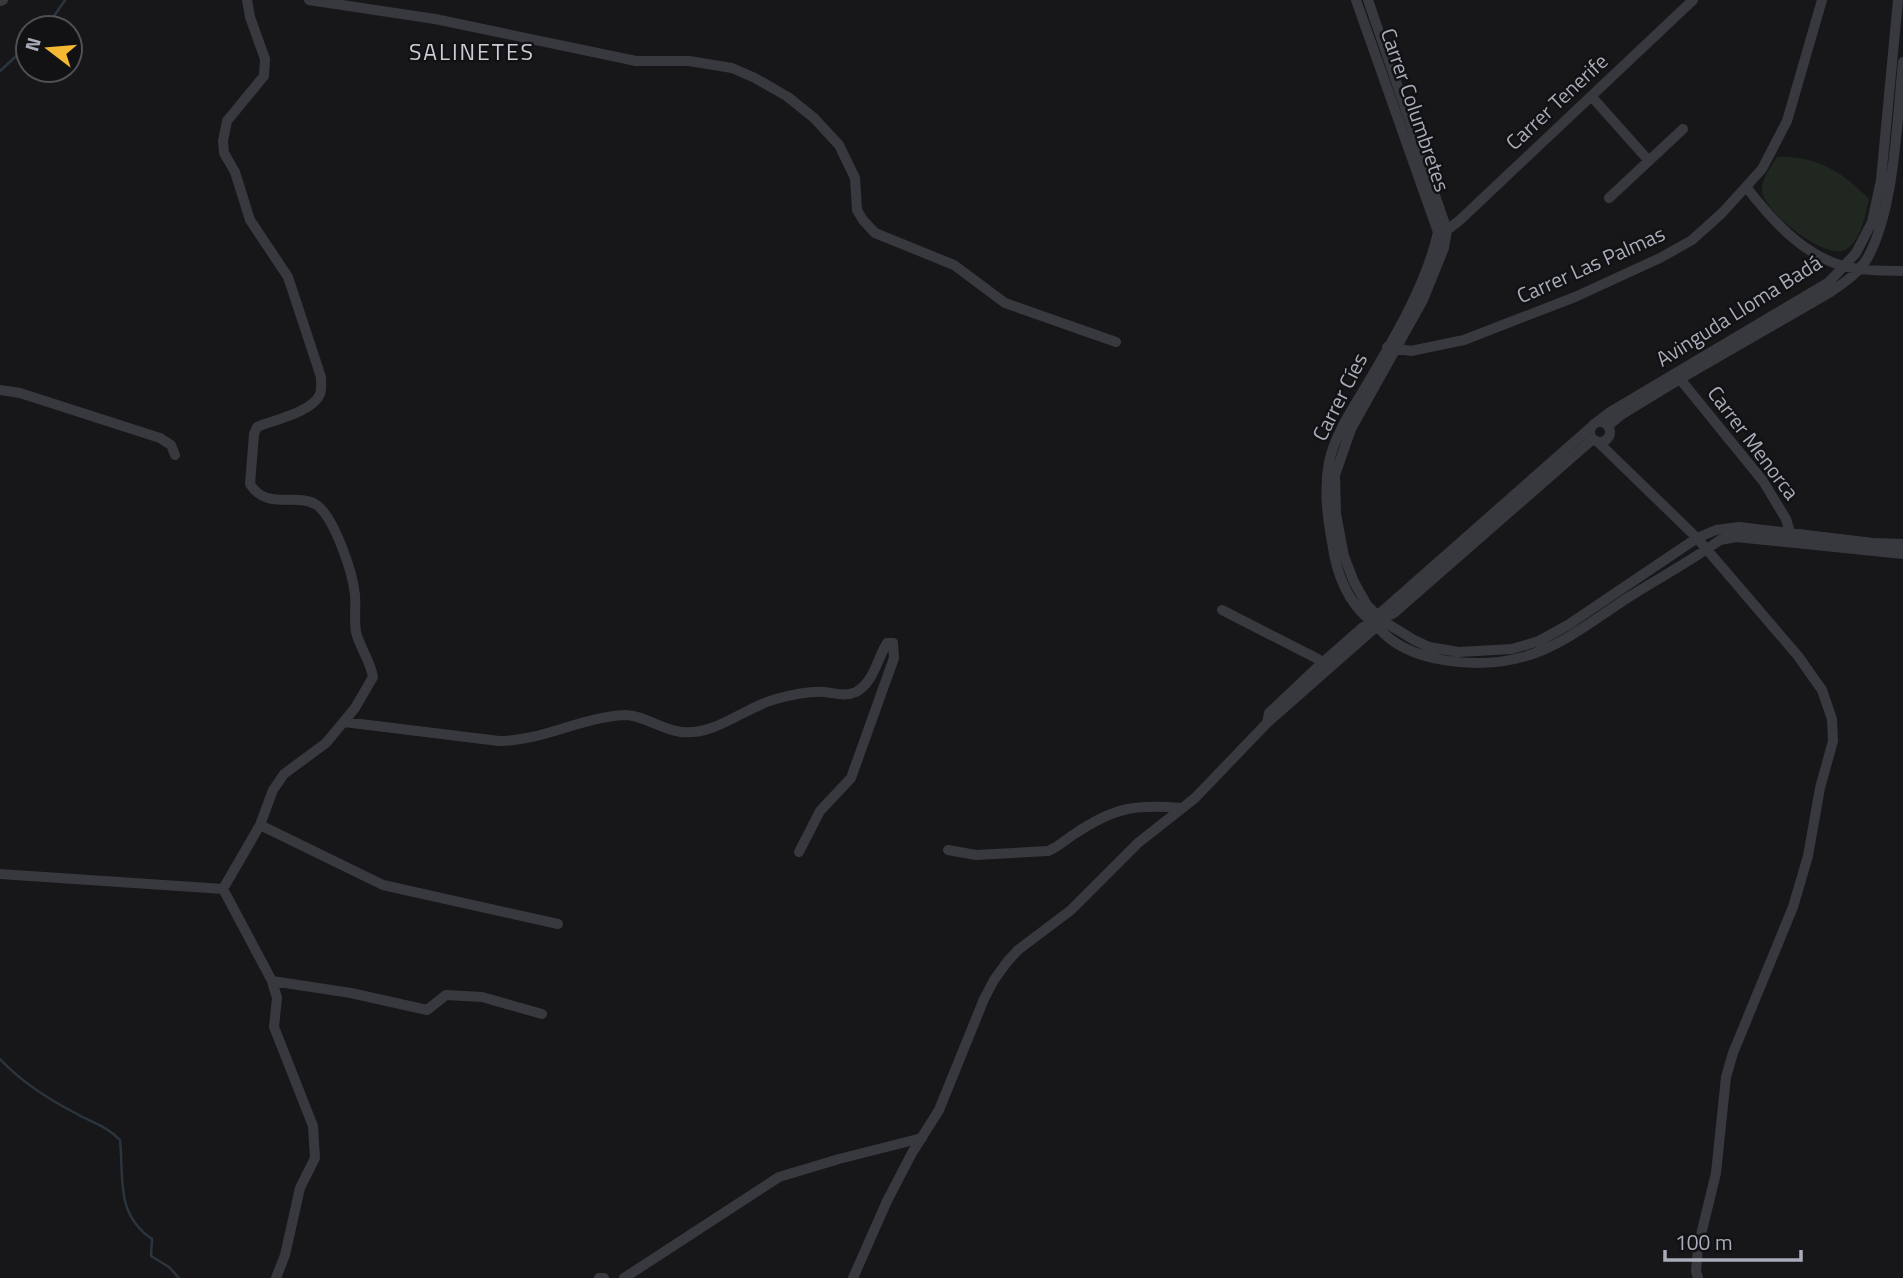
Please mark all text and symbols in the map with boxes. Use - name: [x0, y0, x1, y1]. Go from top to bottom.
- north arrow: [14, 14, 84, 84]
- street label: Carrer Columbretes: [1373, 24, 1459, 196]
- text: N: [16, 34, 48, 55]
- district label: SALINETES: [409, 34, 535, 69]
- street label: Carrer Tenerife: [1498, 45, 1615, 157]
- street label: Carrer Las Palmas: [1511, 217, 1670, 311]
- street label: Avinguda Lloma Badá: [1649, 246, 1828, 374]
- street label: Carrer Cíes: [1303, 347, 1375, 446]
- street label: Carrer Menorca: [1700, 378, 1808, 507]
- scale bar: [1665, 1218, 1801, 1262]
- text: 100 m: [1675, 1226, 1732, 1258]

